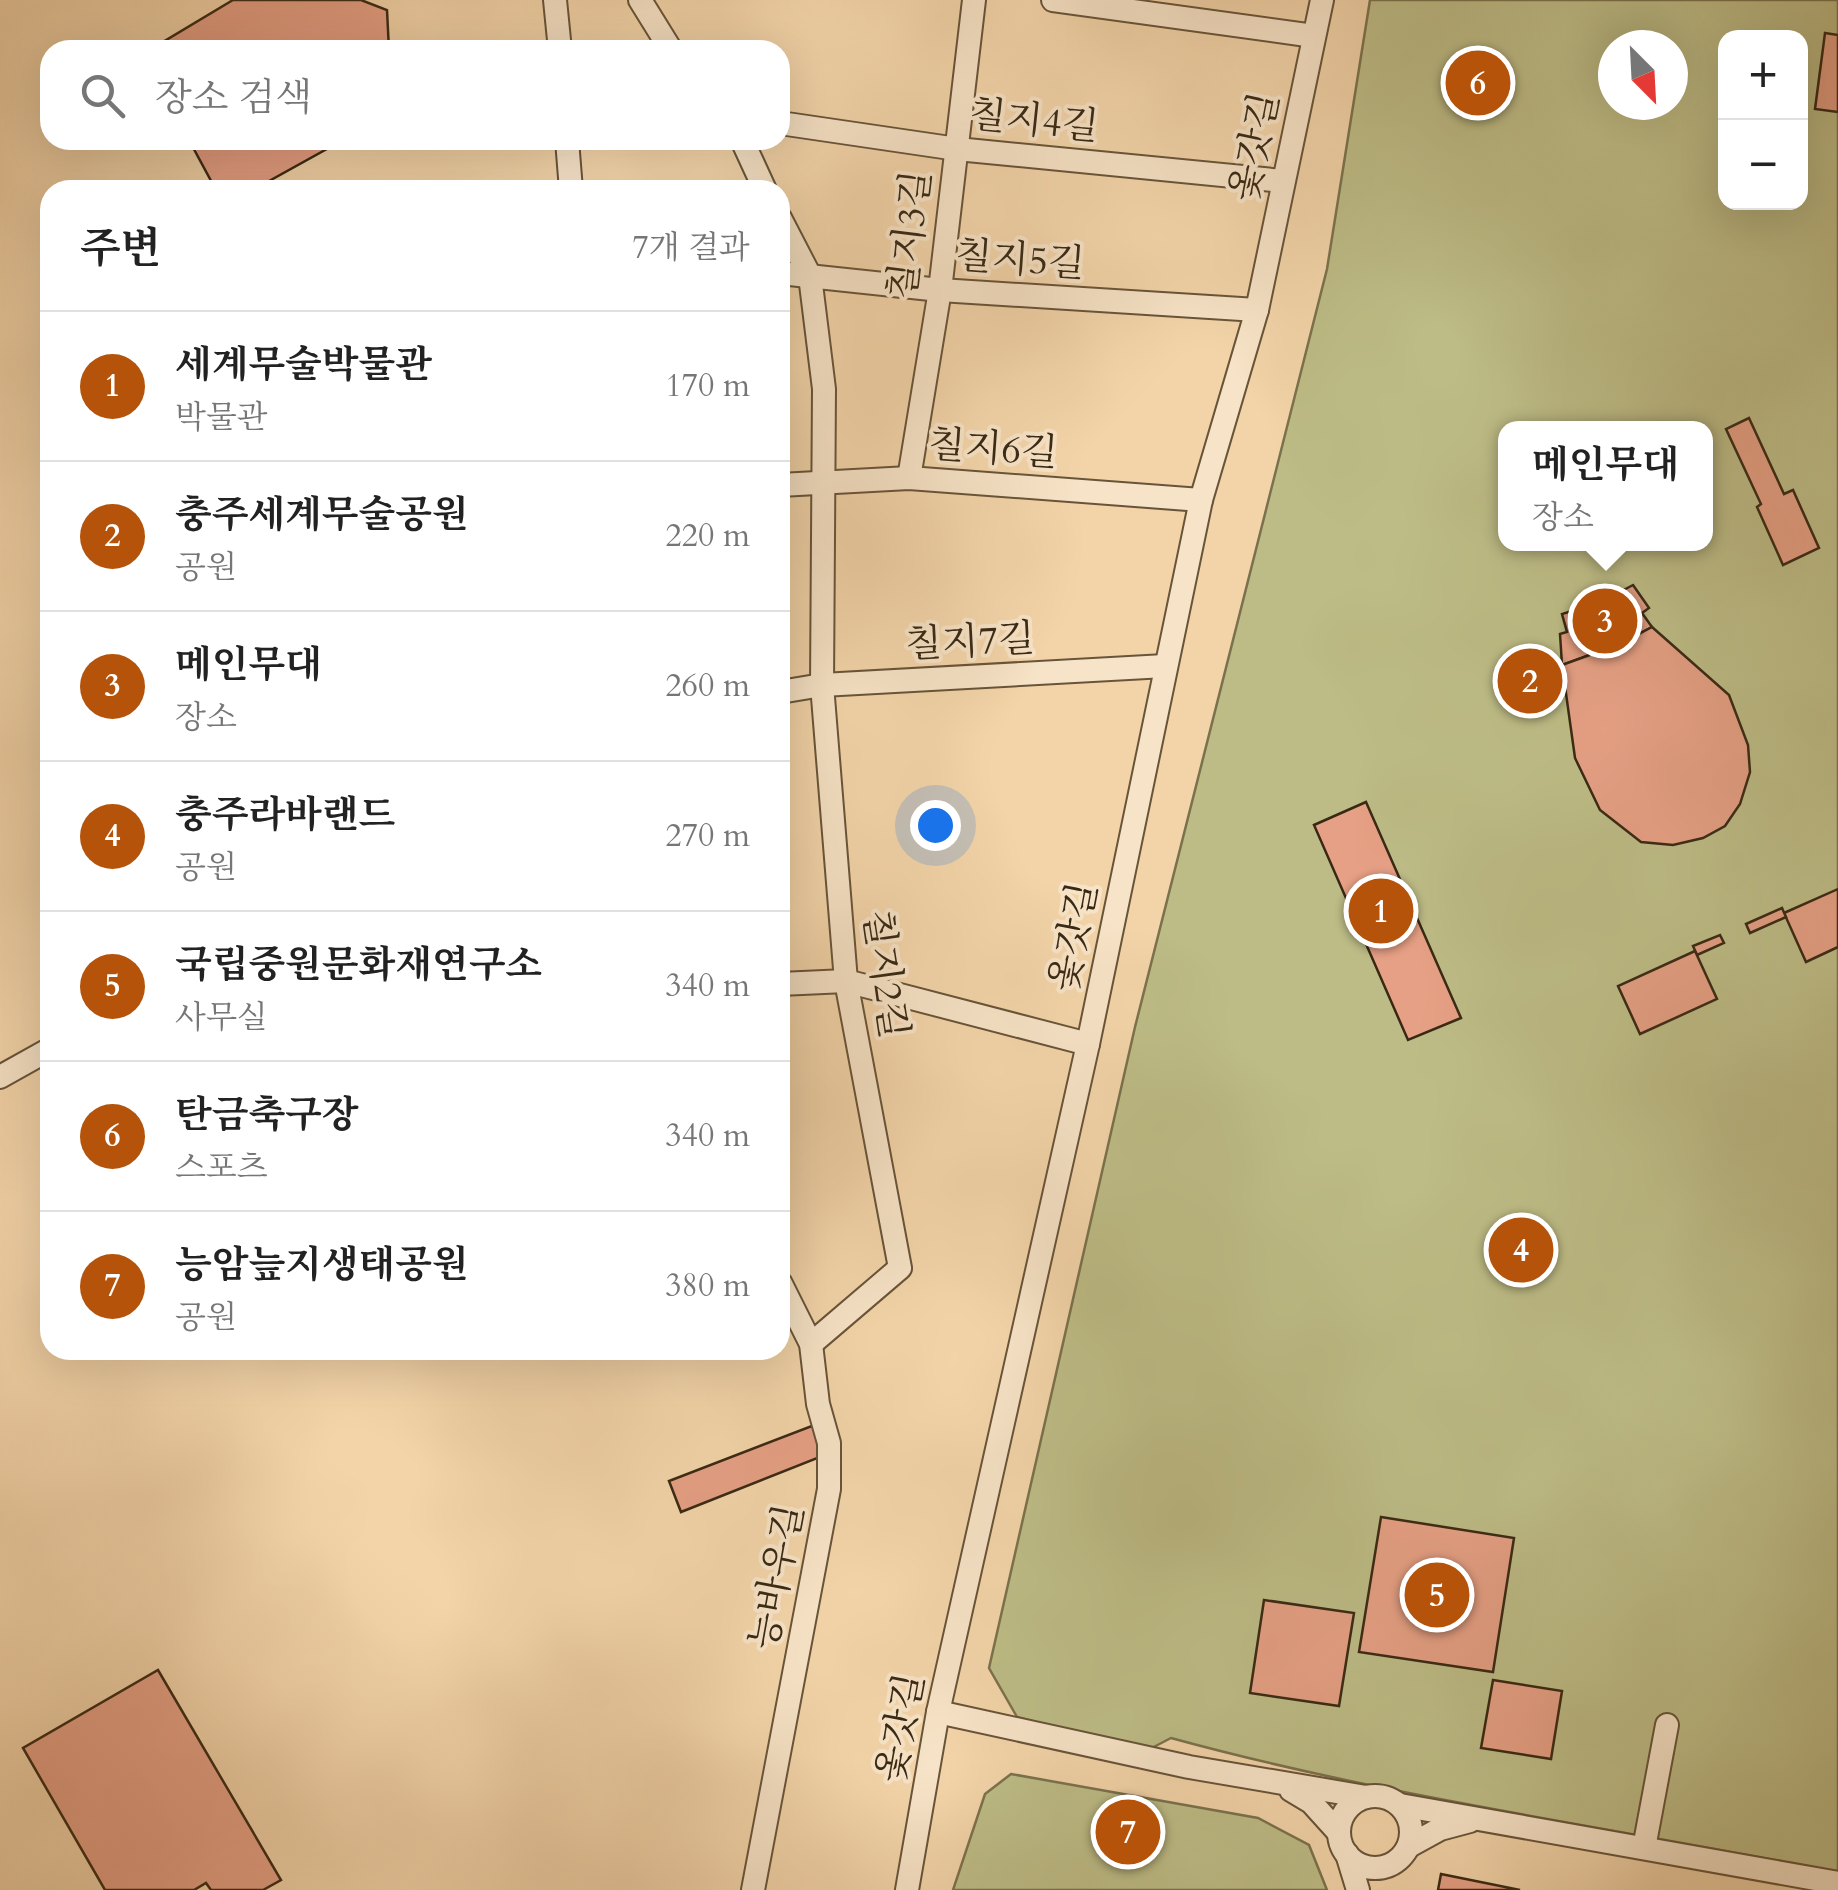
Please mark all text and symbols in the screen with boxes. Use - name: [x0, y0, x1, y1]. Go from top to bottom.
- north arrow: [1598, 30, 1688, 120]
- map controls: [1718, 30, 1808, 210]
- button: +: [1718, 30, 1808, 120]
- search box: [40, 40, 790, 150]
- pin: 6: [1446, 46, 1510, 120]
- icon: search: [75, 68, 130, 123]
- text: 장소 검색: [155, 72, 312, 124]
- street label: 칠지4길: [967, 88, 1101, 154]
- street label: 옻갓길: [1218, 88, 1292, 206]
- button: −: [1718, 120, 1808, 210]
- street label: 칠지3길: [876, 168, 944, 302]
- text: 주변: [80, 220, 161, 277]
- text: 7개 결과: [632, 226, 750, 270]
- street label: 칠지5길: [954, 230, 1086, 290]
- text: 세계무술박물관: [175, 339, 432, 391]
- text: 1: [104, 364, 121, 408]
- text: 170 m: [665, 364, 750, 408]
- text: 박물관: [175, 396, 268, 440]
- street label: 칠지6길: [927, 419, 1059, 479]
- popup: [1498, 421, 1713, 551]
- text: 메인무대: [1532, 439, 1679, 491]
- text: 충주세계무술공원: [175, 489, 469, 541]
- text: 장소: [1532, 496, 1594, 540]
- text: 2: [104, 514, 121, 558]
- text: 220 m: [665, 514, 750, 558]
- text: 공원: [175, 546, 237, 590]
- pin: 3: [1572, 584, 1638, 658]
- street label: 칠지7길: [904, 613, 1036, 671]
- text: 메인무대: [175, 639, 322, 691]
- pin: 2: [1498, 644, 1562, 718]
- text: 3: [104, 664, 121, 708]
- text: 260 m: [665, 664, 750, 708]
- text: 장소: [175, 696, 237, 740]
- text: 충주라바랜드: [175, 789, 395, 841]
- your location: [910, 800, 961, 851]
- text: 4: [104, 814, 121, 858]
- text: 270 m: [665, 814, 750, 858]
- text: 공원: [175, 846, 237, 890]
- pin: 1: [1348, 874, 1414, 948]
- street label: 옻갓길: [1038, 878, 1110, 996]
- street label: 칠지2길: [850, 906, 920, 1042]
- text: 국립중원문화재연구소: [175, 939, 542, 991]
- text: 5: [104, 964, 121, 1008]
- text: 340 m: [665, 964, 750, 1008]
- text: 사무실: [175, 996, 268, 1040]
- text: 탄금축구장: [175, 1089, 359, 1141]
- text: 6: [104, 1114, 121, 1158]
- text: 340 m: [665, 1114, 750, 1158]
- text: 스포츠: [175, 1146, 268, 1190]
- pin: 4: [1488, 1212, 1554, 1288]
- text: 능암늪지생태공원: [175, 1239, 469, 1291]
- text: 7: [104, 1264, 121, 1308]
- text: 380 m: [665, 1264, 750, 1308]
- text: 공원: [175, 1296, 237, 1340]
- street label: 능바우길: [737, 1500, 817, 1654]
- pin: 5: [1404, 1558, 1470, 1632]
- street label: 옻갓길: [865, 1669, 937, 1787]
- pin: 7: [1096, 1794, 1160, 1870]

